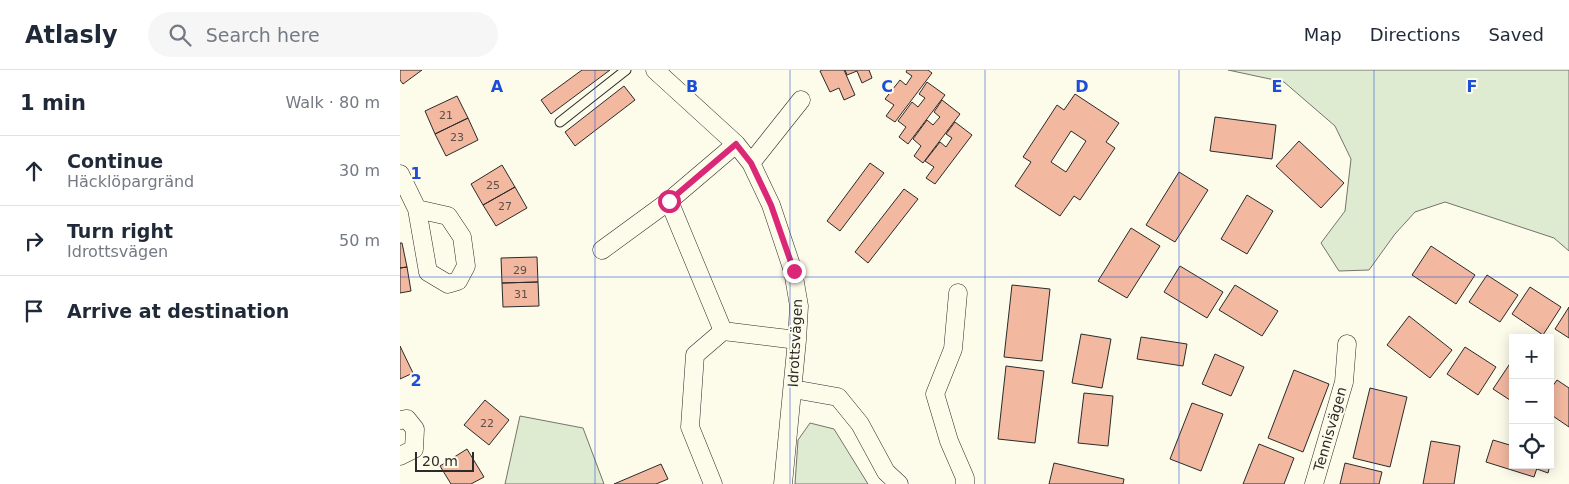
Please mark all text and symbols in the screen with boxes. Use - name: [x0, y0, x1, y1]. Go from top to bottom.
- search box: [148, 12, 498, 57]
- text: Atlasly: [25, 21, 118, 49]
- icon: search: [166, 21, 194, 49]
- text: Search here: [206, 24, 320, 46]
- text: Map: [1304, 24, 1342, 45]
- text: Directions: [1370, 24, 1460, 45]
- text: Saved: [1488, 24, 1544, 45]
- text: A: [491, 77, 504, 96]
- text: B: [686, 77, 698, 96]
- text: C: [881, 77, 893, 96]
- text: D: [1075, 77, 1089, 96]
- text: E: [1272, 77, 1282, 96]
- text: F: [1467, 77, 1477, 96]
- text: 1 min: [20, 91, 86, 115]
- text: Walk · 80 m: [285, 93, 380, 112]
- house number: 21: [439, 109, 453, 122]
- house number: 23: [450, 131, 464, 144]
- text: Continue: [67, 150, 163, 172]
- icon: ahead: [20, 157, 48, 185]
- text: 30 m: [339, 161, 380, 180]
- text: 1: [410, 164, 422, 183]
- text: Häcklöpargränd: [67, 172, 194, 191]
- house number: 25: [486, 179, 500, 192]
- route start: [658, 190, 681, 213]
- house number: 27: [498, 200, 512, 213]
- text: Turn right: [67, 220, 173, 242]
- icon: right: [20, 227, 48, 255]
- text: 50 m: [339, 231, 380, 250]
- text: Idrottsvägen: [67, 242, 168, 261]
- route end: [783, 260, 806, 283]
- house number: 29: [513, 264, 527, 277]
- house number: 31: [514, 288, 528, 301]
- icon: arrive: [20, 297, 48, 325]
- street label: Idrottsvägen: [785, 298, 805, 388]
- text: Arrive at destination: [67, 300, 289, 322]
- map controls: [1509, 334, 1554, 469]
- button: +: [1509, 334, 1554, 379]
- text: 2: [410, 371, 422, 390]
- button: −: [1509, 379, 1554, 424]
- street label: Tennisvägen: [1310, 385, 1350, 474]
- house number: 22: [480, 417, 494, 430]
- button: locate: [1509, 424, 1554, 469]
- scale bar: [415, 449, 474, 472]
- text: 20 m: [422, 453, 458, 469]

